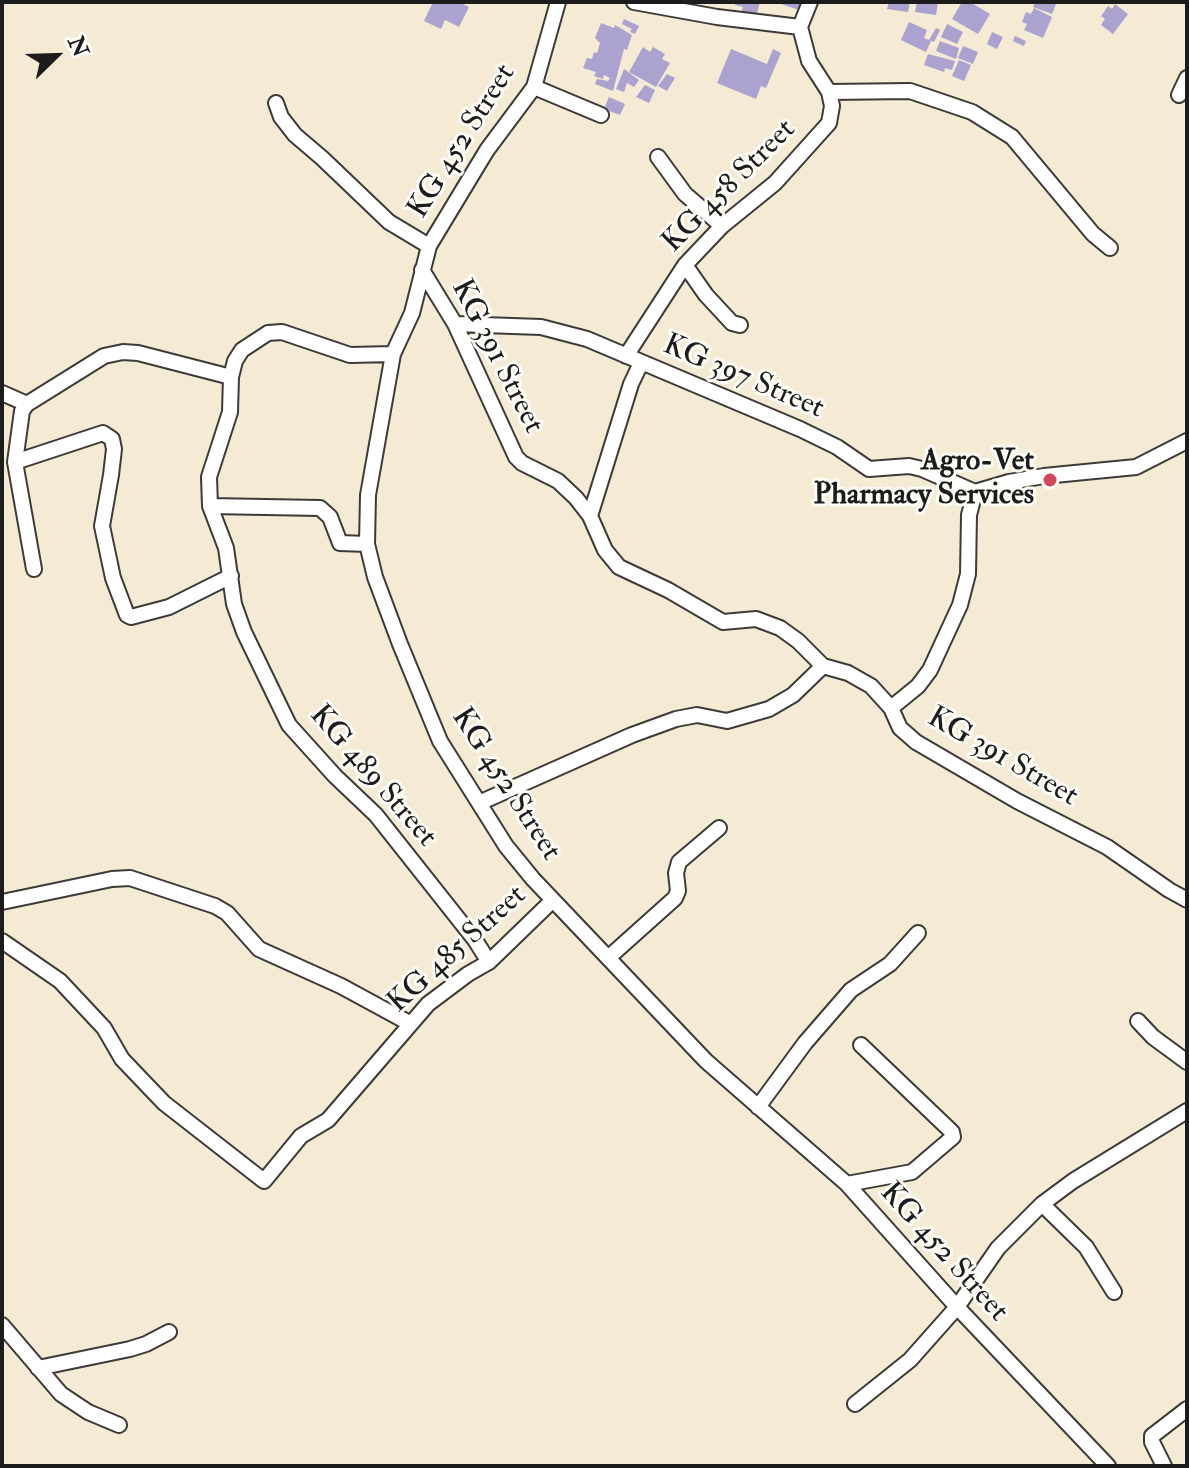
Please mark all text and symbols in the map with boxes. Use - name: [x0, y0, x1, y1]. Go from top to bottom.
- north arrow: [16, 16, 96, 96]
- text: N: [61, 32, 95, 61]
- street label: KG 452 Street: [401, 58, 525, 226]
- street label: KG 458 Street: [656, 113, 804, 261]
- street label: KG 391 Street: [442, 274, 550, 440]
- street label: KG 397 Street: [657, 328, 829, 428]
- place label: Agro-Vet Pharmacy Services: [814, 445, 1034, 516]
- marker: Agro-Vet Pharmacy Services: [1041, 471, 1059, 489]
- street label: KG 489 Street: [301, 699, 443, 855]
- street label: KG 391 Street: [920, 700, 1084, 816]
- street label: KG 452 Street: [442, 702, 568, 868]
- street label: KG 485 Street: [381, 879, 535, 1021]
- street label: KG 452 Street: [871, 1176, 1015, 1330]

